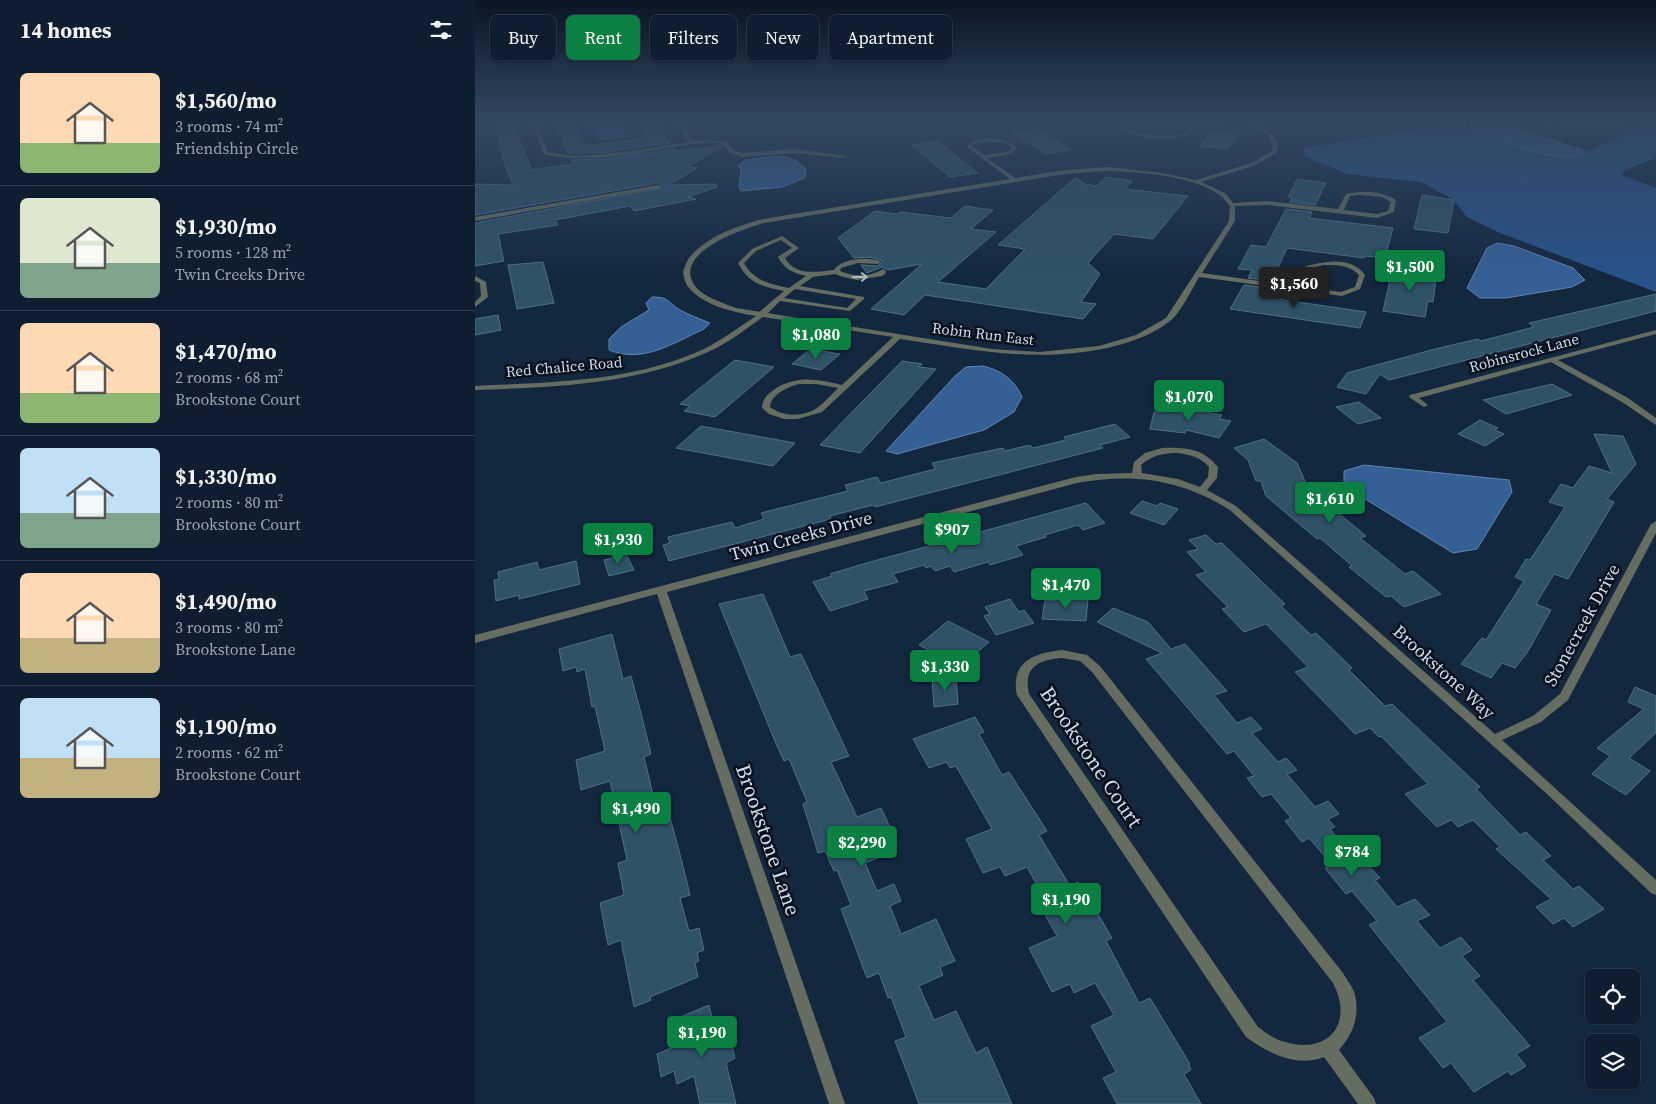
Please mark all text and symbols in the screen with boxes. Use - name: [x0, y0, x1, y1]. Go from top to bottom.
- chip: Buy: [490, 15, 556, 60]
- chip: Rent: [566, 15, 640, 60]
- chip: Filters: [650, 15, 737, 60]
- chip: New: [747, 15, 819, 60]
- chip: Apartment: [829, 15, 952, 60]
- text: 14 homes: [20, 16, 112, 45]
- icon: filters: [427, 16, 455, 44]
- text: $1,560/mo: [175, 86, 277, 115]
- icon: home: [60, 93, 120, 153]
- text: 3 rooms · 74 m²: [175, 115, 283, 137]
- text: Friendship Circle: [175, 137, 299, 159]
- text: $1,930/mo: [175, 212, 277, 241]
- icon: home: [60, 218, 120, 278]
- text: 5 rooms · 128 m²: [175, 241, 291, 263]
- pin: $1,500: [1369, 250, 1451, 292]
- text: $1,500: [1386, 255, 1434, 277]
- text: Twin Creeks Drive: [175, 263, 305, 285]
- pin: $1,560: [1253, 266, 1335, 309]
- one-way arrow: [852, 272, 868, 282]
- text: $1,560: [1270, 272, 1318, 294]
- street label: Robin Run East: [931, 317, 1035, 350]
- pin: $1,080: [775, 318, 857, 360]
- text: $1,080: [792, 323, 840, 345]
- street label: Robinsrock Lane: [1467, 328, 1581, 377]
- text: $1,470/mo: [175, 337, 277, 366]
- icon: home: [60, 343, 120, 403]
- street label: Red Chalice Road: [505, 351, 624, 382]
- text: 2 rooms · 68 m²: [175, 366, 283, 388]
- pin: $1,070: [1148, 380, 1230, 422]
- text: $1,070: [1165, 385, 1213, 407]
- text: Brookstone Court: [175, 388, 301, 410]
- text: $1,330/mo: [175, 462, 277, 491]
- icon: home: [60, 468, 120, 528]
- pin: $1,610: [1289, 482, 1371, 524]
- text: $1,610: [1306, 487, 1354, 509]
- text: 2 rooms · 80 m²: [175, 491, 283, 513]
- street label: Twin Creeks Drive: [727, 504, 875, 567]
- pin: $907: [922, 512, 982, 555]
- text: Brookstone Court: [175, 513, 301, 535]
- text: $907: [935, 518, 969, 540]
- pin: $1,930: [577, 522, 659, 565]
- text: $1,930: [594, 528, 642, 550]
- street label: Stonecreek Drive: [1537, 559, 1626, 691]
- pin: $1,470: [1025, 568, 1107, 610]
- text: $1,470: [1042, 573, 1090, 595]
- text: $1,490/mo: [175, 587, 277, 616]
- icon: home: [60, 593, 120, 653]
- text: 3 rooms · 80 m²: [175, 616, 283, 638]
- street label: Brookstone Way: [1388, 619, 1501, 725]
- text: Brookstone Lane: [175, 638, 296, 660]
- pin: $1,330: [904, 650, 986, 692]
- text: $1,330: [921, 655, 969, 677]
- street label: Brookstone Court: [1033, 680, 1150, 833]
- text: $1,190/mo: [175, 712, 277, 741]
- icon: home: [60, 718, 120, 778]
- text: 2 rooms · 62 m²: [175, 741, 283, 763]
- street label: Brookstone Lane: [729, 760, 808, 919]
- text: Brookstone Court: [175, 763, 301, 785]
- pin: $1,490: [595, 792, 677, 834]
- text: $1,490: [612, 797, 660, 819]
- pin: $2,290: [821, 826, 903, 868]
- text: $2,290: [838, 831, 886, 853]
- pin: $784: [1322, 834, 1382, 877]
- text: $784: [1335, 840, 1369, 862]
- pin: $1,190: [1025, 882, 1107, 925]
- text: $1,190: [1042, 888, 1090, 910]
- map controls: [1585, 969, 1640, 1089]
- button: locate: [1585, 969, 1640, 1024]
- pin: $1,190: [661, 1016, 743, 1058]
- text: $1,190: [678, 1021, 726, 1043]
- button: layers: [1585, 1034, 1640, 1089]

